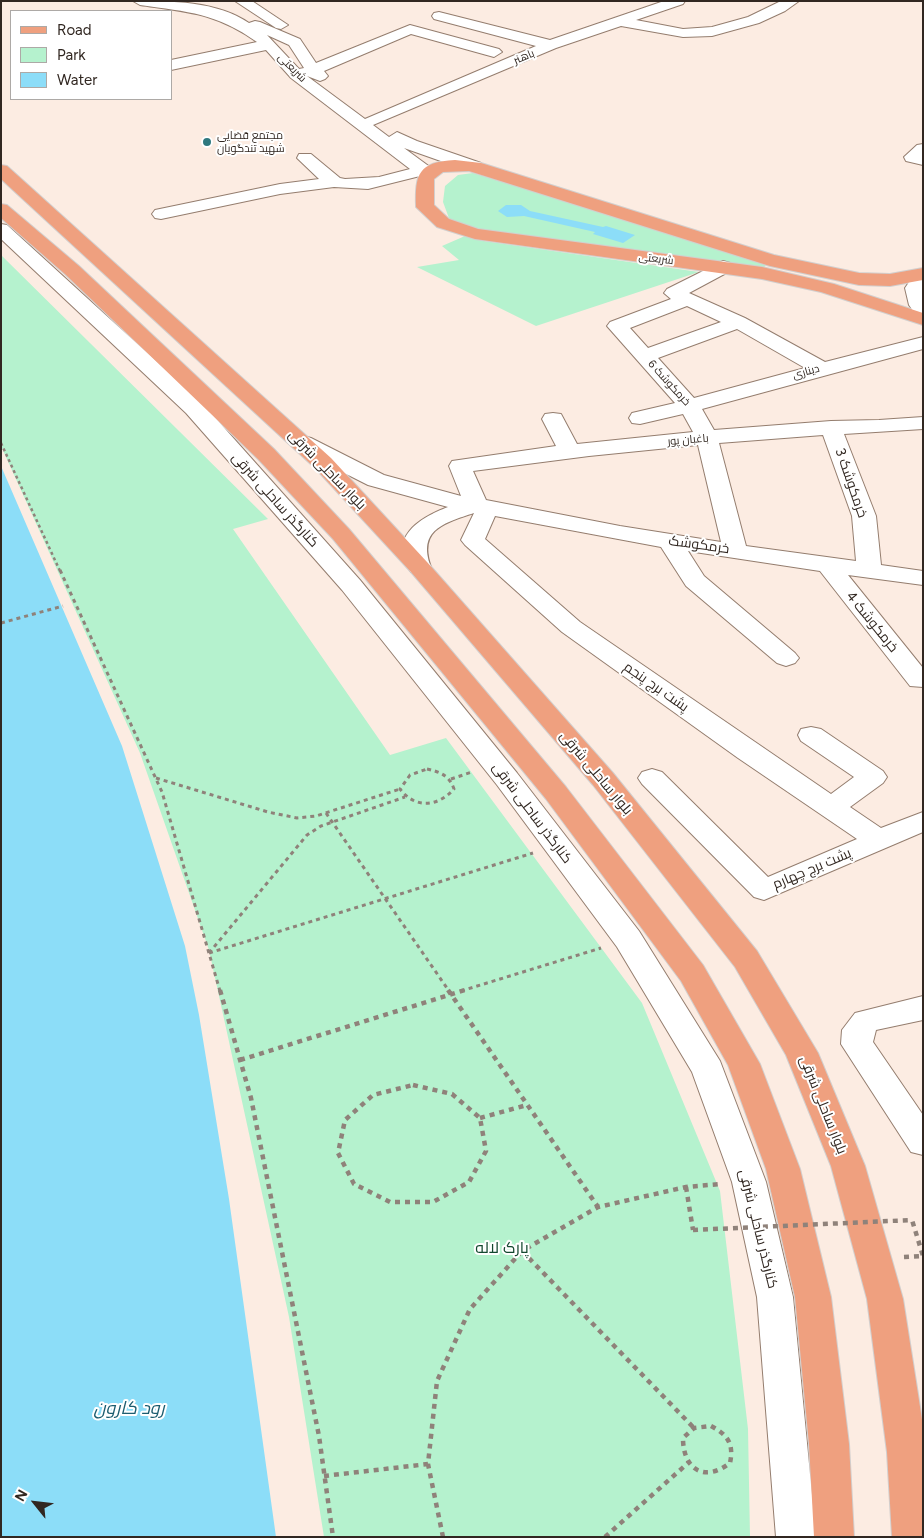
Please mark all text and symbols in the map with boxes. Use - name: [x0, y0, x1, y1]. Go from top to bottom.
- legend: [10, 10, 172, 100]
- text: Road: [57, 21, 92, 39]
- text: Park: [57, 46, 86, 64]
- street label: باهنر: [512, 47, 536, 67]
- street label: شریعتی: [275, 51, 309, 85]
- text: Water: [57, 71, 97, 89]
- place label: مجتمع قضایی شهید تندگویان: [217, 129, 285, 155]
- marker: مجتمع قضایی شهید تندگویان: [201, 136, 213, 148]
- street label: شریعتی: [638, 250, 674, 268]
- street label: خرمکوشک 6: [645, 357, 693, 409]
- street label: دیناری: [791, 362, 821, 382]
- street label: بلوار ساحلی شرقی: [285, 427, 369, 513]
- street label: باغبان پور: [667, 432, 709, 448]
- street label: خرمکوشک 3: [831, 446, 871, 520]
- street label: کنارگذر ساحلی شرقی: [228, 449, 322, 551]
- street label: خرمکوشک: [667, 532, 731, 558]
- street label: خرمکوشک 4: [842, 588, 902, 656]
- street label: پشت برج پنجم: [620, 658, 692, 716]
- street label: بلوار ساحلی شرقی: [556, 728, 636, 818]
- street label: کنارگذر ساحلی شرقی: [489, 759, 575, 867]
- street label: پشت برج چهارم: [770, 845, 854, 893]
- street label: بلوار ساحلی شرقی: [796, 1054, 850, 1156]
- street label: کنارگذر ساحلی شرقی: [735, 1168, 781, 1290]
- park label: پارک لاله: [475, 1238, 529, 1258]
- water label: رود کارون: [94, 1398, 164, 1420]
- north arrow: [10, 1478, 60, 1528]
- text: N: [11, 1487, 31, 1504]

